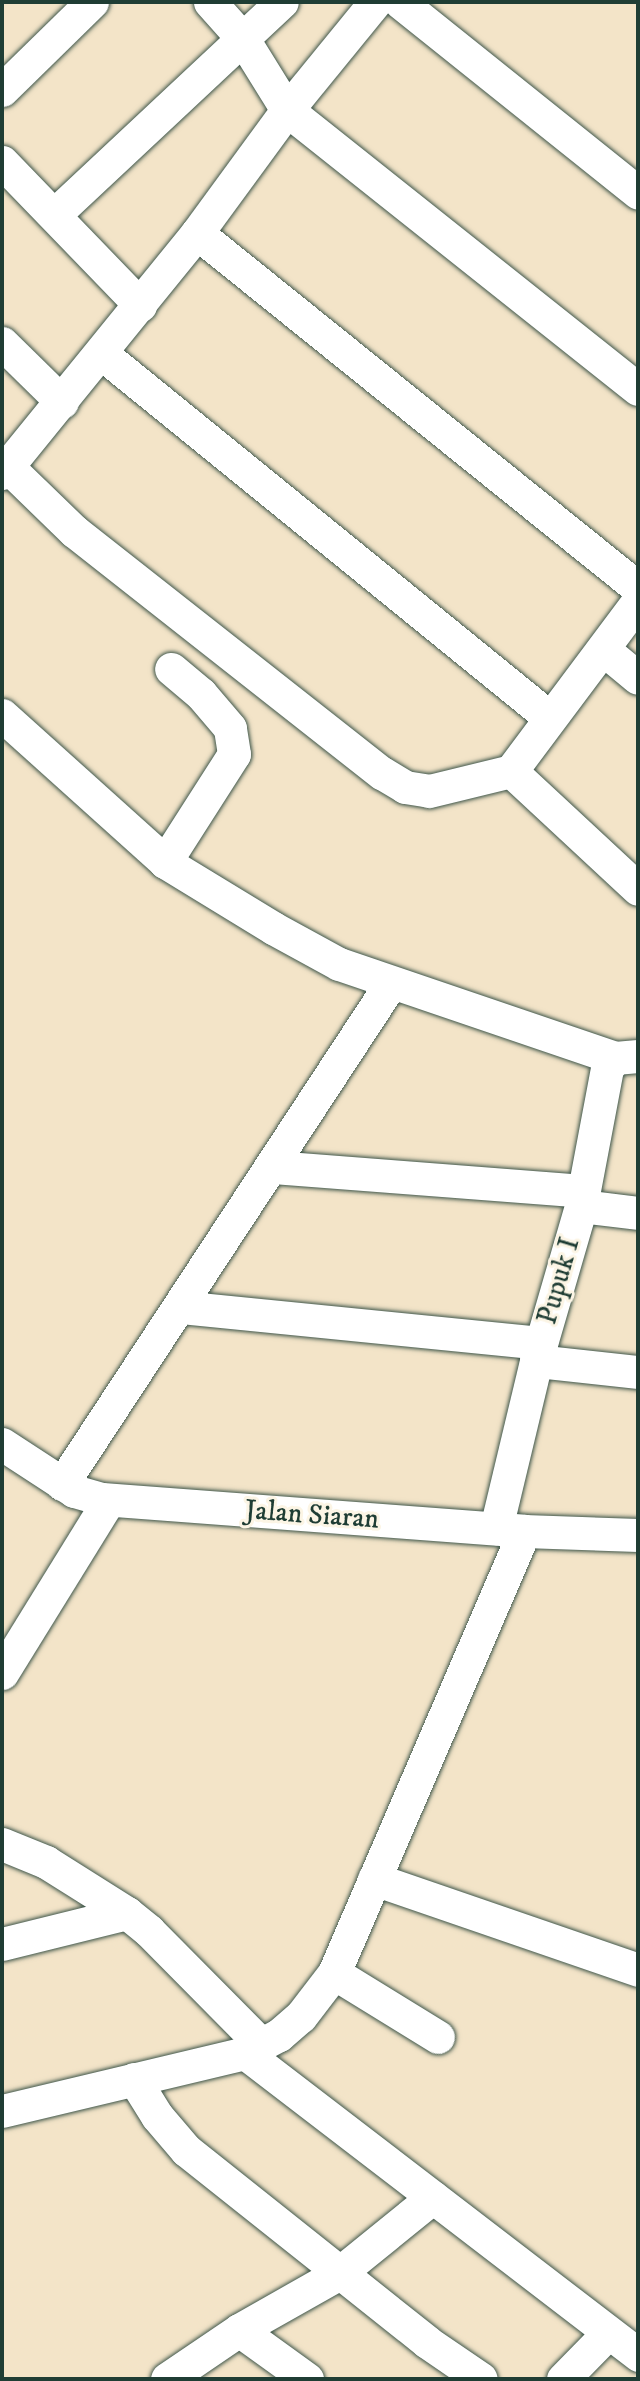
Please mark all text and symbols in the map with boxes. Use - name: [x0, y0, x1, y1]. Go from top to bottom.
- street label: Pupuk I: [531, 1234, 587, 1328]
- street label: Jalan Siaran: [244, 1494, 380, 1536]

